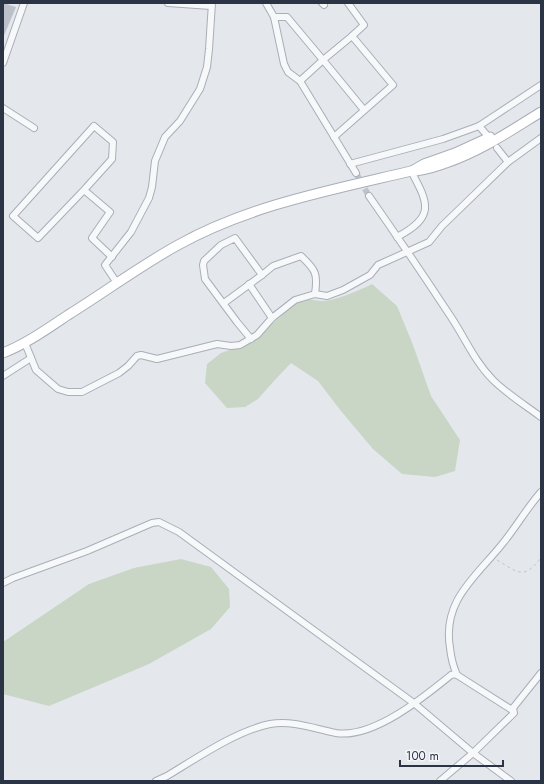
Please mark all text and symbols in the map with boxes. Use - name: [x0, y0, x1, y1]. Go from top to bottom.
- scale bar: [400, 742, 503, 768]
- text: 100 m: [406, 747, 439, 765]

